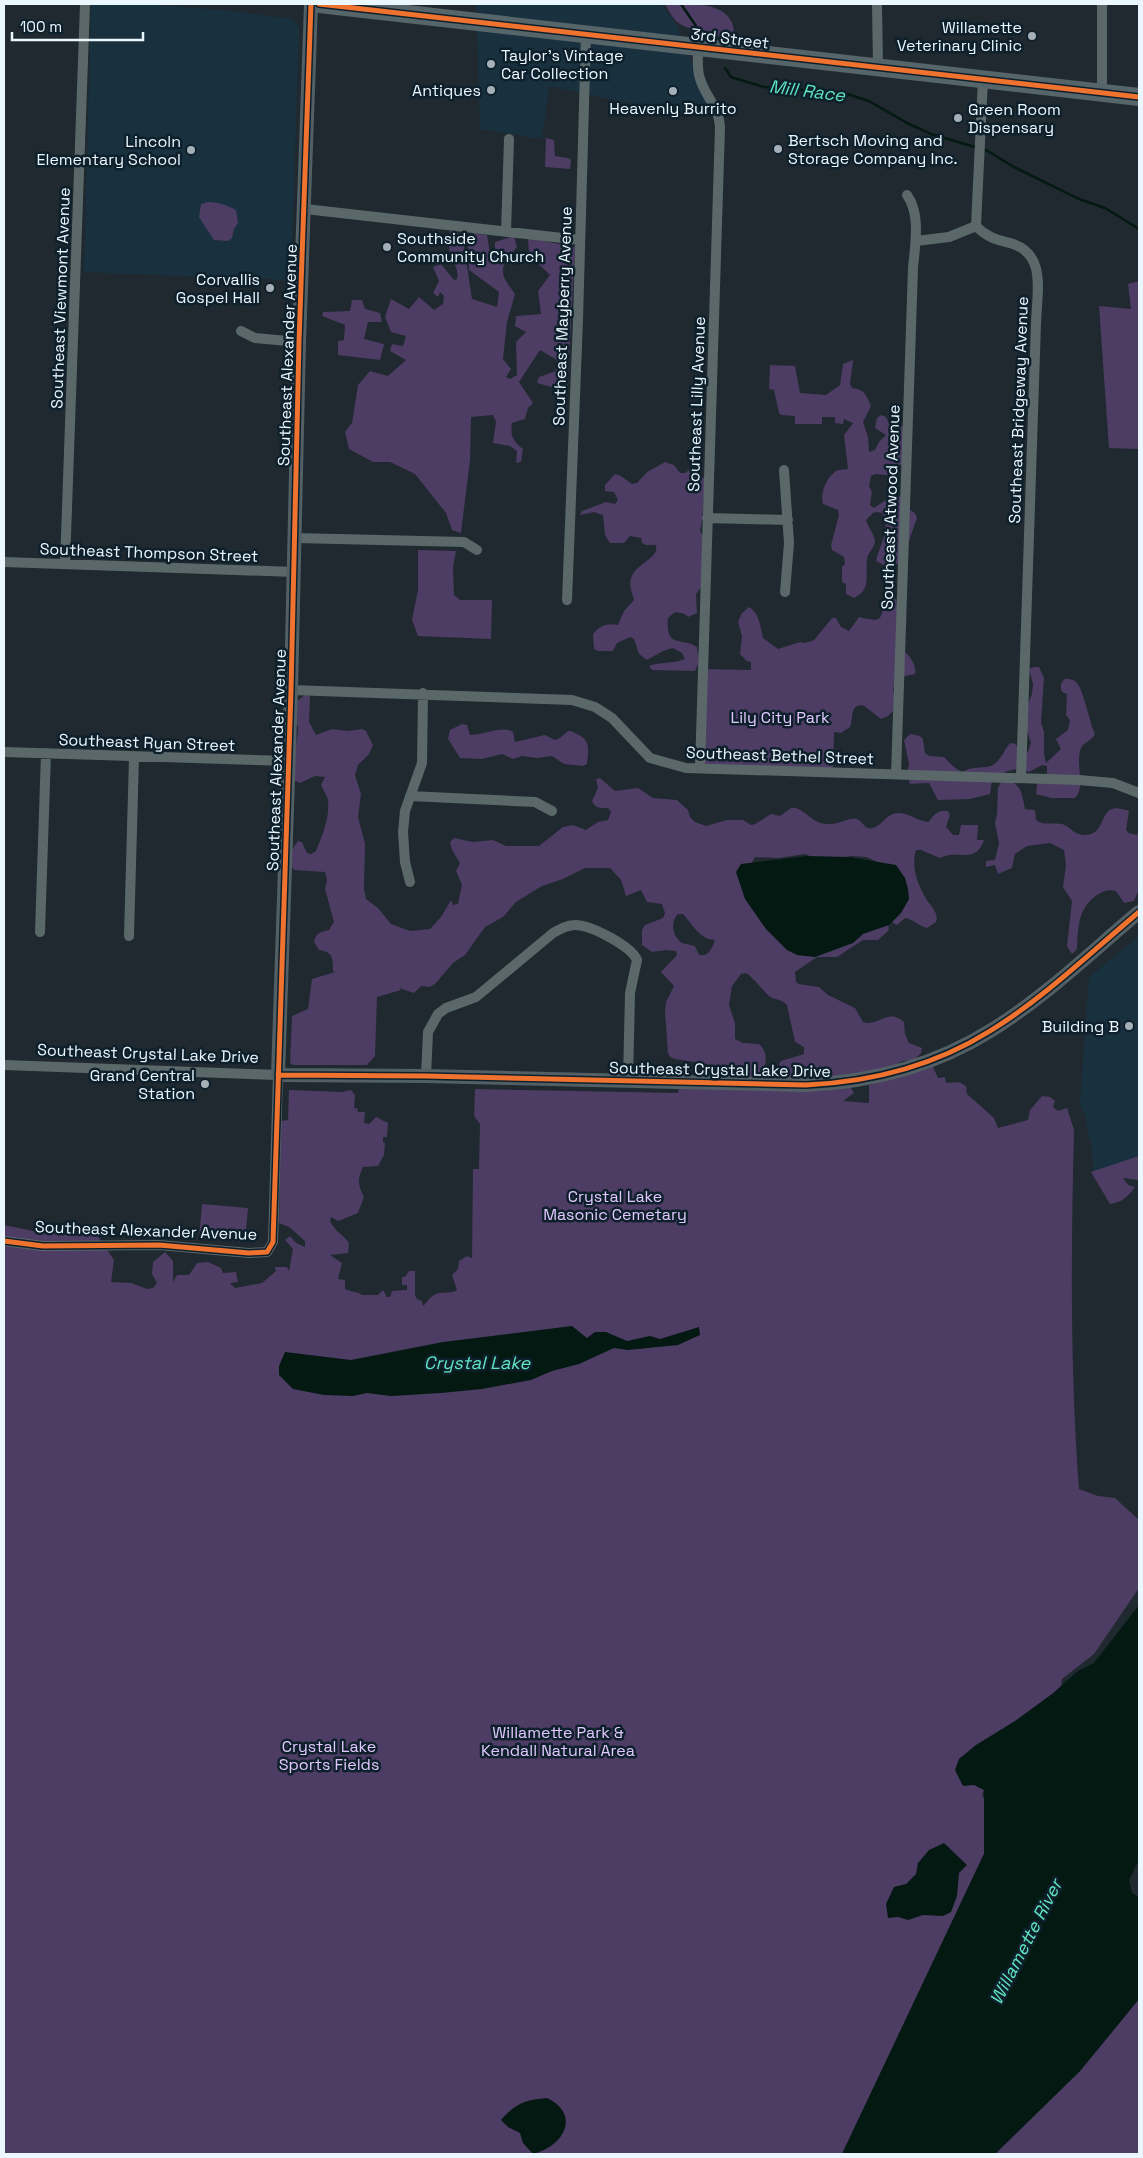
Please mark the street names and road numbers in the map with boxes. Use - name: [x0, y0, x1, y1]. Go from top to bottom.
- street label: 3rd Street: [690, 23, 770, 54]
- street label: Southeast Viewmont Avenue: [46, 187, 75, 409]
- street label: Southeast Mayberry Avenue: [548, 206, 577, 426]
- street label: Southeast Alexander Avenue: [273, 244, 302, 466]
- street label: Southeast Bridgeway Avenue: [1004, 296, 1033, 524]
- street label: Southeast Lilly Avenue: [683, 316, 710, 492]
- street label: Southeast Atwood Avenue: [876, 404, 905, 610]
- street label: Southeast Thompson Street: [39, 538, 259, 567]
- street label: Southeast Alexander Avenue: [262, 649, 291, 871]
- street label: Southeast Ryan Street: [58, 729, 236, 756]
- street label: Southeast Bethel Street: [686, 742, 874, 769]
- street label: Southeast Crystal Lake Drive: [37, 1039, 259, 1068]
- street label: Southeast Crystal Lake Drive: [609, 1057, 831, 1082]
- street label: Southeast Alexander Avenue: [35, 1216, 257, 1245]

